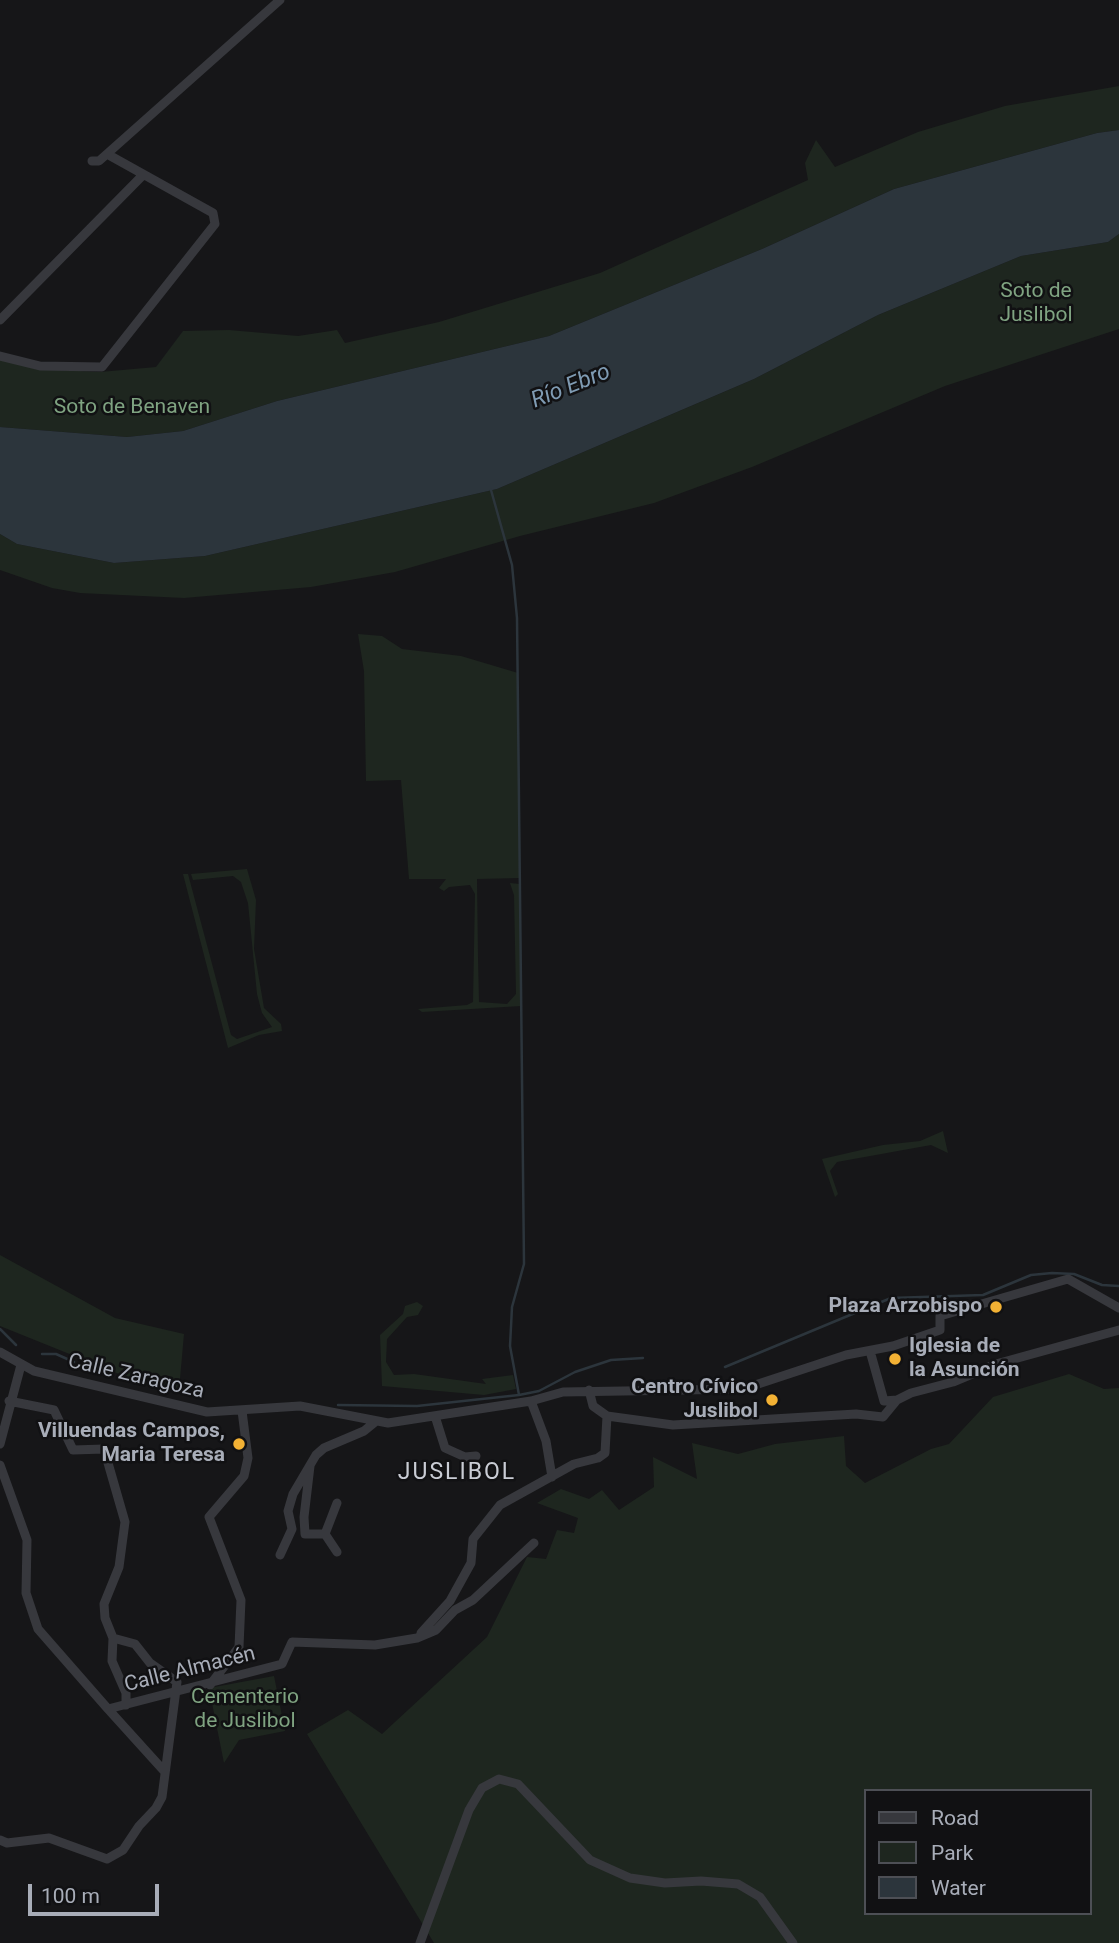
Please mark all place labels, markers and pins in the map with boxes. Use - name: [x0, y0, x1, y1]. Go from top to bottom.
- place label: Plaza Arzobispo: [829, 1294, 982, 1320]
- marker: Plaza Arzobispo: [988, 1299, 1004, 1315]
- place label: Iglesia de la Asunción: [909, 1334, 1020, 1384]
- marker: Iglesia de la Asunción: [887, 1351, 903, 1367]
- place label: Centro Cívico Juslibol: [631, 1375, 758, 1425]
- marker: Centro Cívico Juslibol: [764, 1392, 780, 1408]
- place label: Villuendas Campos, Maria Teresa: [38, 1419, 225, 1469]
- marker: Villuendas Campos, Maria Teresa: [231, 1436, 247, 1452]

